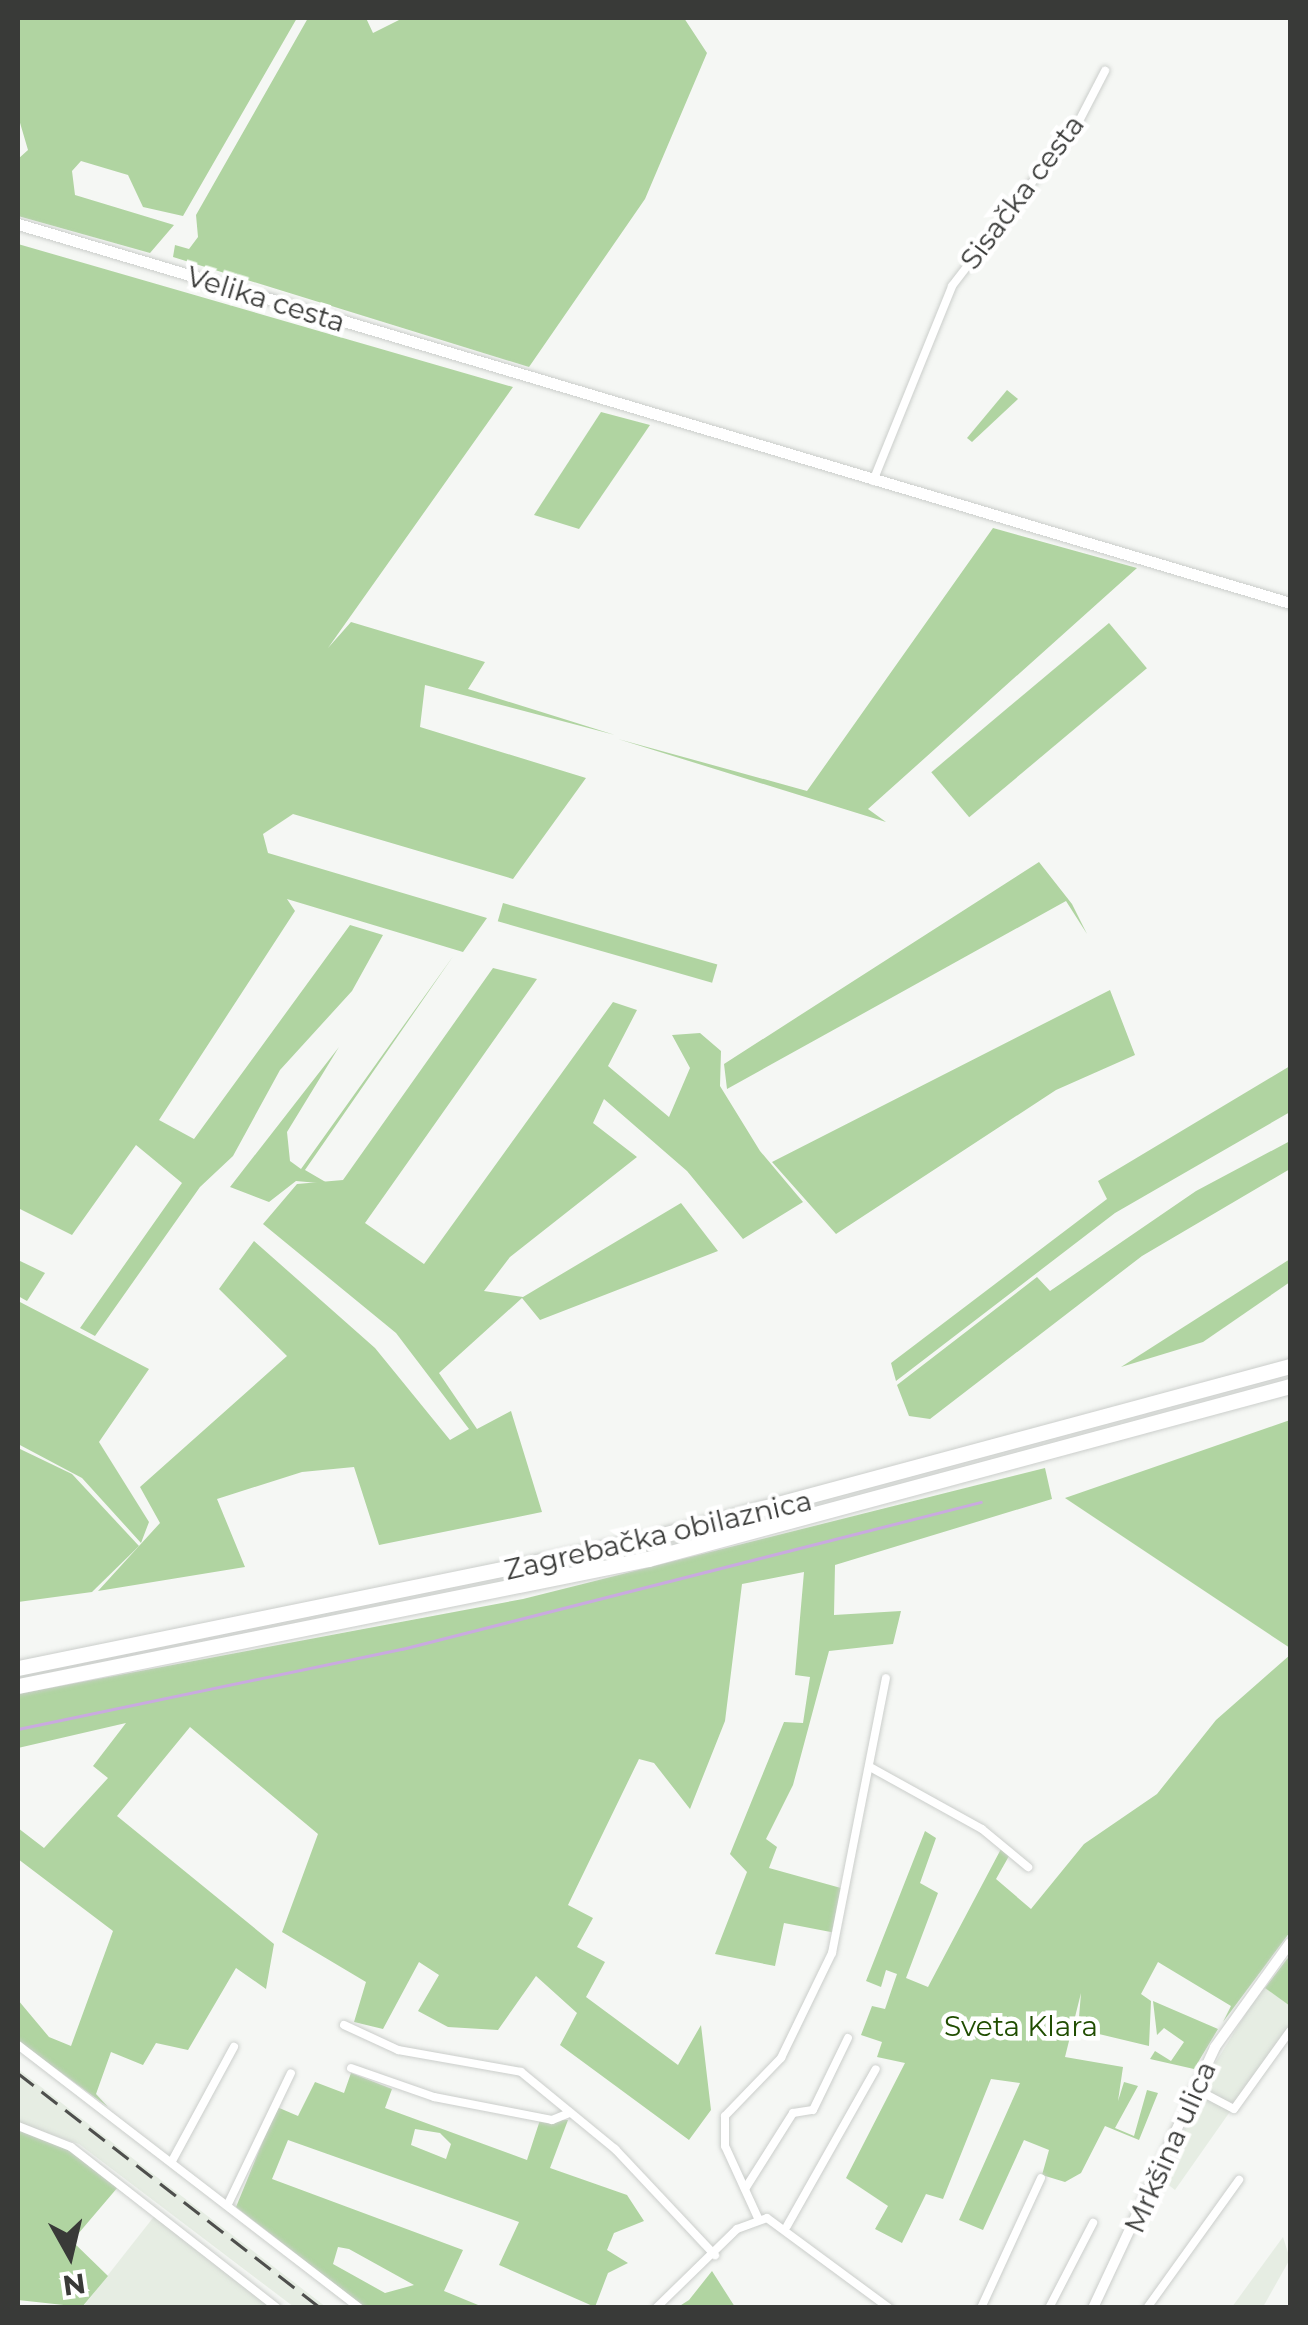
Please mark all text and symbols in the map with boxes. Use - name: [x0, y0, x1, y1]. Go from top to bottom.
- street label: Sisačka cesta: [953, 108, 1091, 276]
- street label: Velika cesta: [183, 259, 349, 339]
- street label: Zagrebačka obilaznica: [501, 1483, 815, 1587]
- park label: Sveta Klara: [944, 2009, 1098, 2043]
- street label: Mrkšina ulica: [1117, 2056, 1223, 2238]
- north arrow: [20, 2205, 120, 2305]
- text: N: [61, 2266, 88, 2303]

